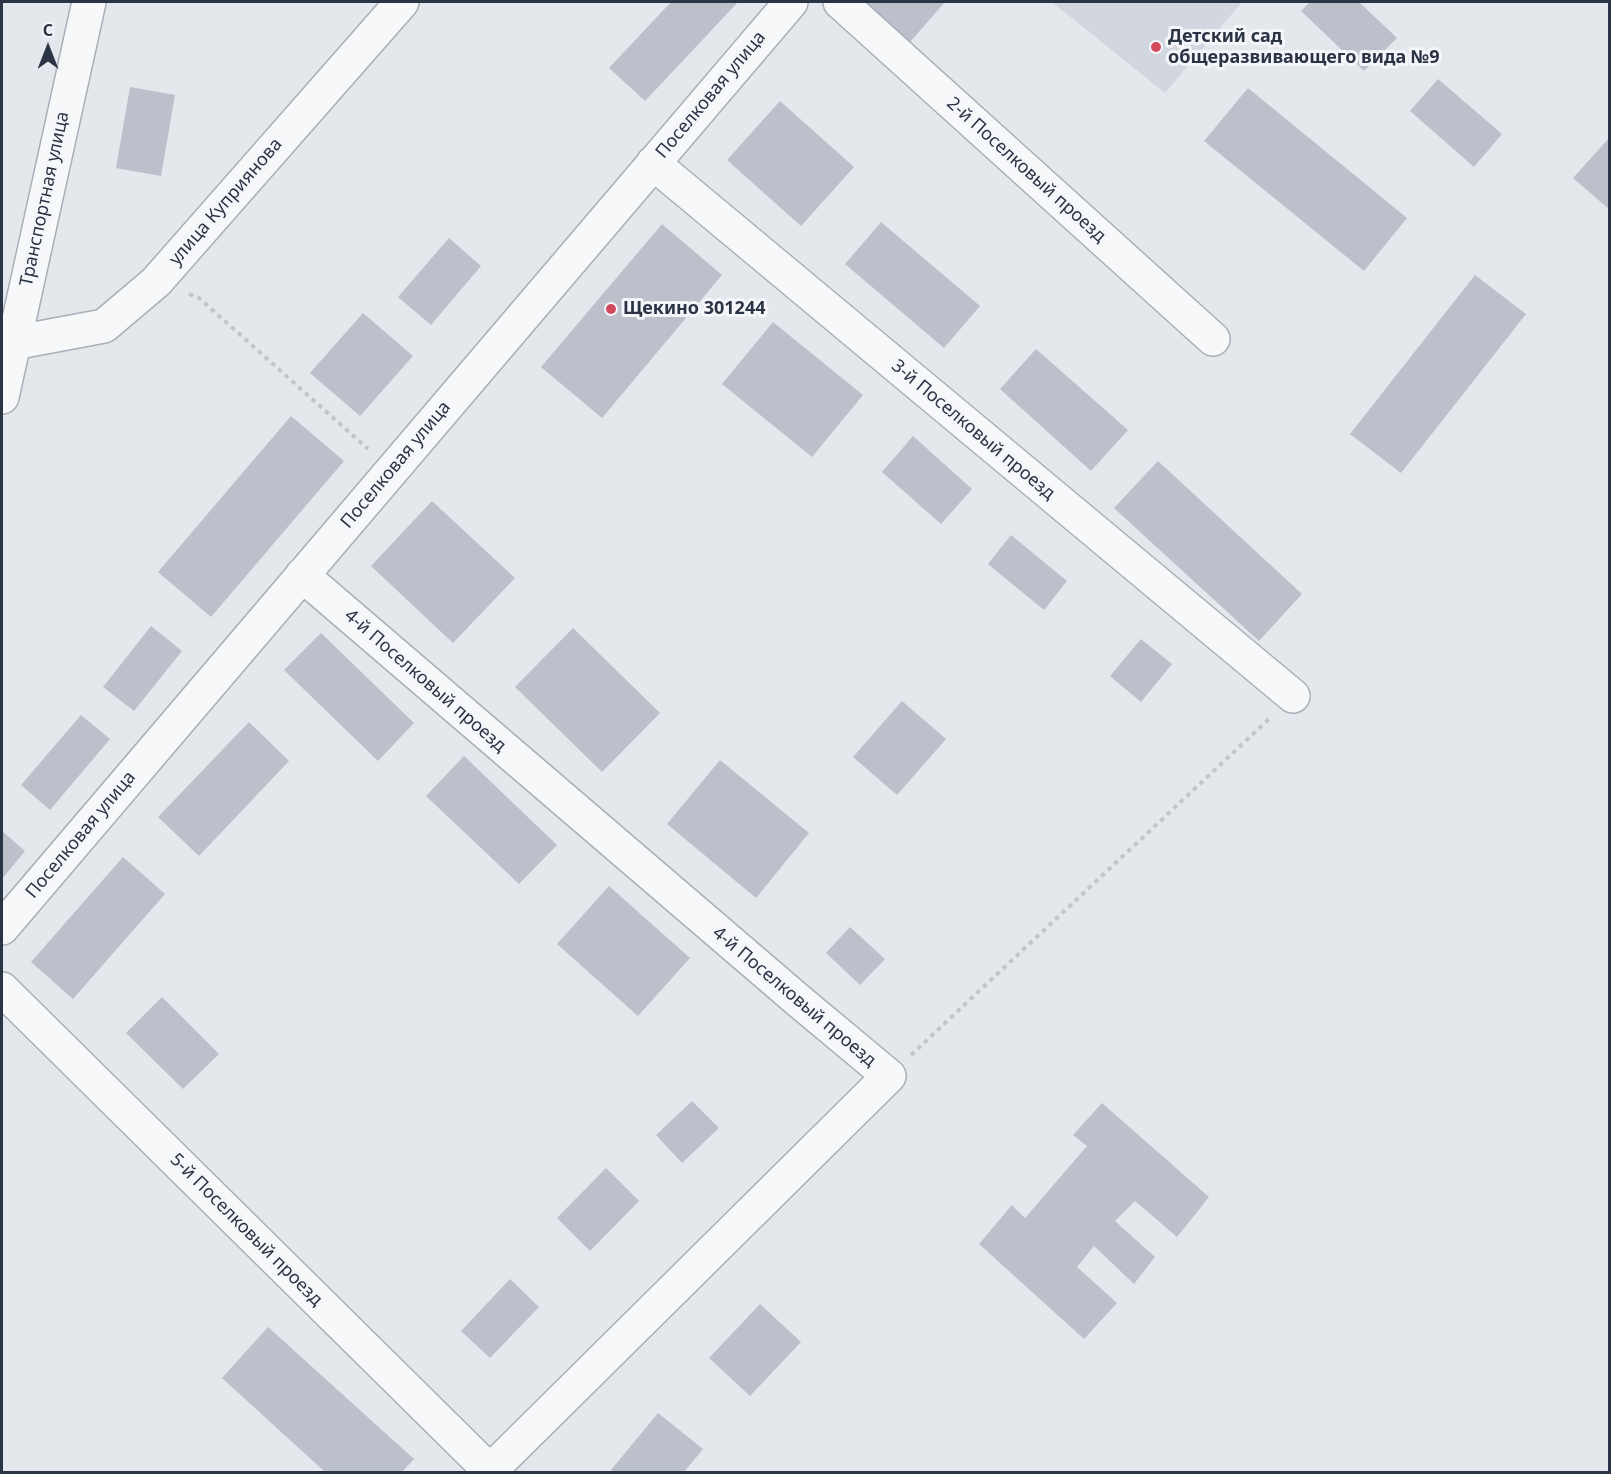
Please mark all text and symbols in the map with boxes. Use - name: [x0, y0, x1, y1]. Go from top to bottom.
- north arrow: [18, 18, 78, 78]
- text: С: [43, 19, 53, 41]
- place label: Детский сад общеразвивающего вида №9: [1168, 26, 1440, 68]
- street label: Поселковая улица: [652, 27, 770, 163]
- marker: Детский сад общеразвивающего вида №9: [1149, 40, 1163, 54]
- street label: 2-й Поселковый проезд: [942, 93, 1110, 247]
- street label: Транспортная улица: [16, 110, 74, 288]
- street label: улица Куприянова: [165, 134, 287, 270]
- place label: Щекино 301244: [623, 298, 766, 320]
- marker: Щекино 301244: [604, 302, 618, 316]
- street label: 3-й Поселковый проезд: [887, 355, 1059, 505]
- street label: Поселковая улица: [337, 397, 455, 533]
- street label: 4-й Поселковый проезд: [340, 605, 510, 757]
- street label: Поселковая улица: [22, 767, 140, 903]
- street label: 4-й Поселковый проезд: [708, 922, 880, 1072]
- street label: 5-й Поселковый проезд: [165, 1149, 327, 1311]

